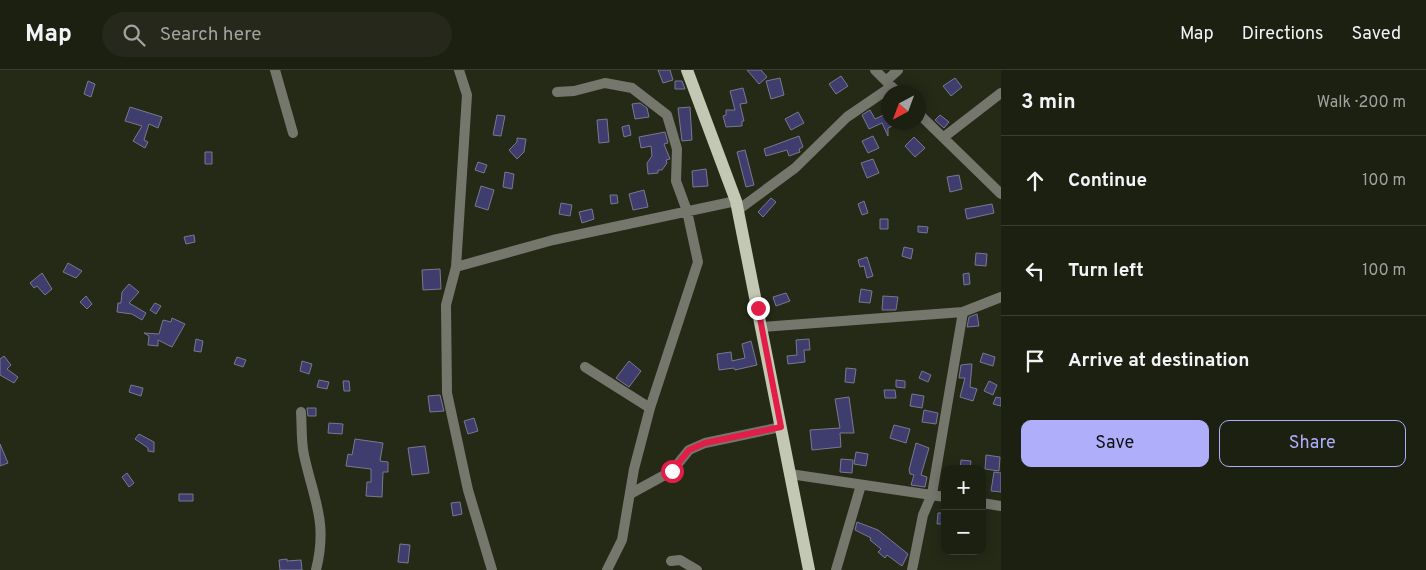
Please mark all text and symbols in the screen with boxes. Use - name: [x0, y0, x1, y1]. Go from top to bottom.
- search box: [102, 12, 452, 57]
- text: Map: [25, 20, 72, 50]
- icon: search: [120, 21, 148, 49]
- text: Search here: [160, 23, 261, 47]
- text: Map: [1180, 23, 1214, 46]
- text: Directions: [1242, 23, 1324, 46]
- text: Saved: [1352, 23, 1401, 46]
- north arrow: [881, 85, 926, 130]
- text: 3 min: [1021, 89, 1076, 116]
- text: Walk · 200 m: [1317, 93, 1406, 113]
- icon: ahead: [1021, 167, 1049, 195]
- text: Continue: [1068, 169, 1147, 193]
- text: 100 m: [1362, 171, 1406, 191]
- icon: left: [1021, 257, 1049, 285]
- text: Turn left: [1068, 259, 1144, 283]
- text: 100 m: [1362, 261, 1406, 281]
- route end: [747, 297, 770, 320]
- icon: arrive: [1021, 347, 1049, 375]
- text: Arrive at destination: [1068, 349, 1249, 373]
- button: Save: [1021, 420, 1209, 467]
- button: Share: [1219, 420, 1406, 467]
- route start: [661, 460, 684, 483]
- map controls: [941, 465, 986, 555]
- button: +: [941, 465, 986, 510]
- button: −: [941, 510, 986, 555]

